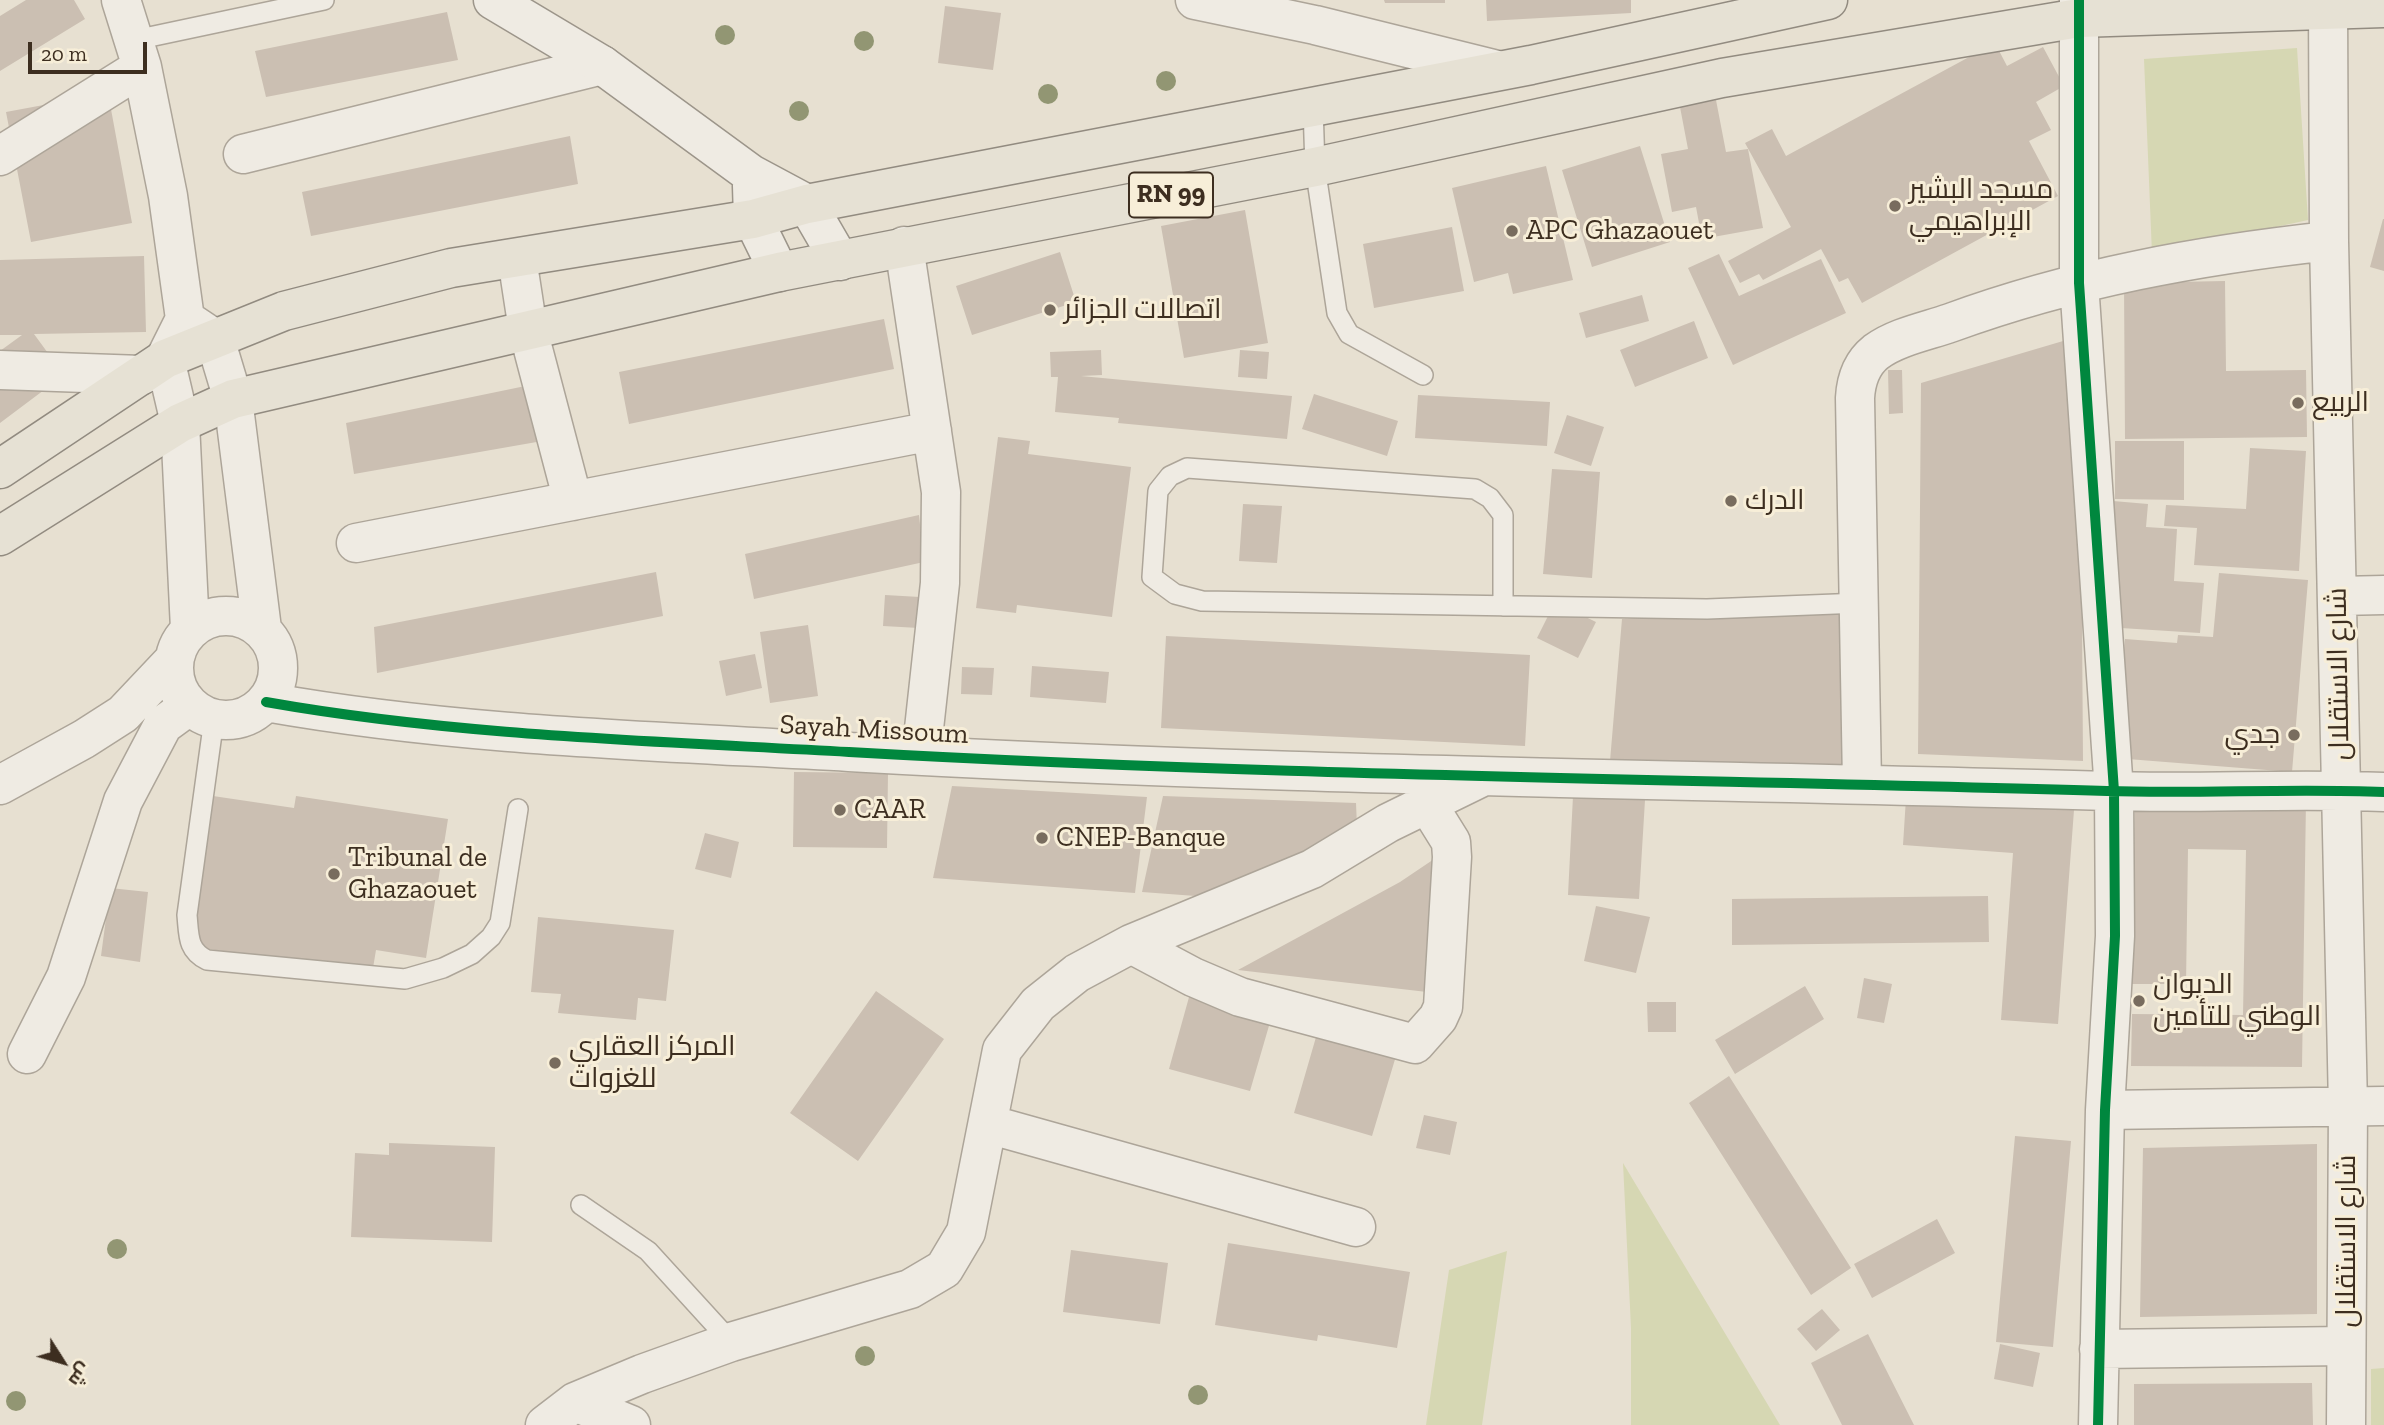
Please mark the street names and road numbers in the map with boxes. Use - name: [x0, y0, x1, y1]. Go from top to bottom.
- road number: RN 99: [1129, 172, 1213, 218]
- street label: شارع الاستقلال: [2321, 587, 2357, 761]
- street label: Sayah Missoum: [779, 708, 969, 752]
- street label: شارع الاستقلال: [2330, 1155, 2364, 1327]

